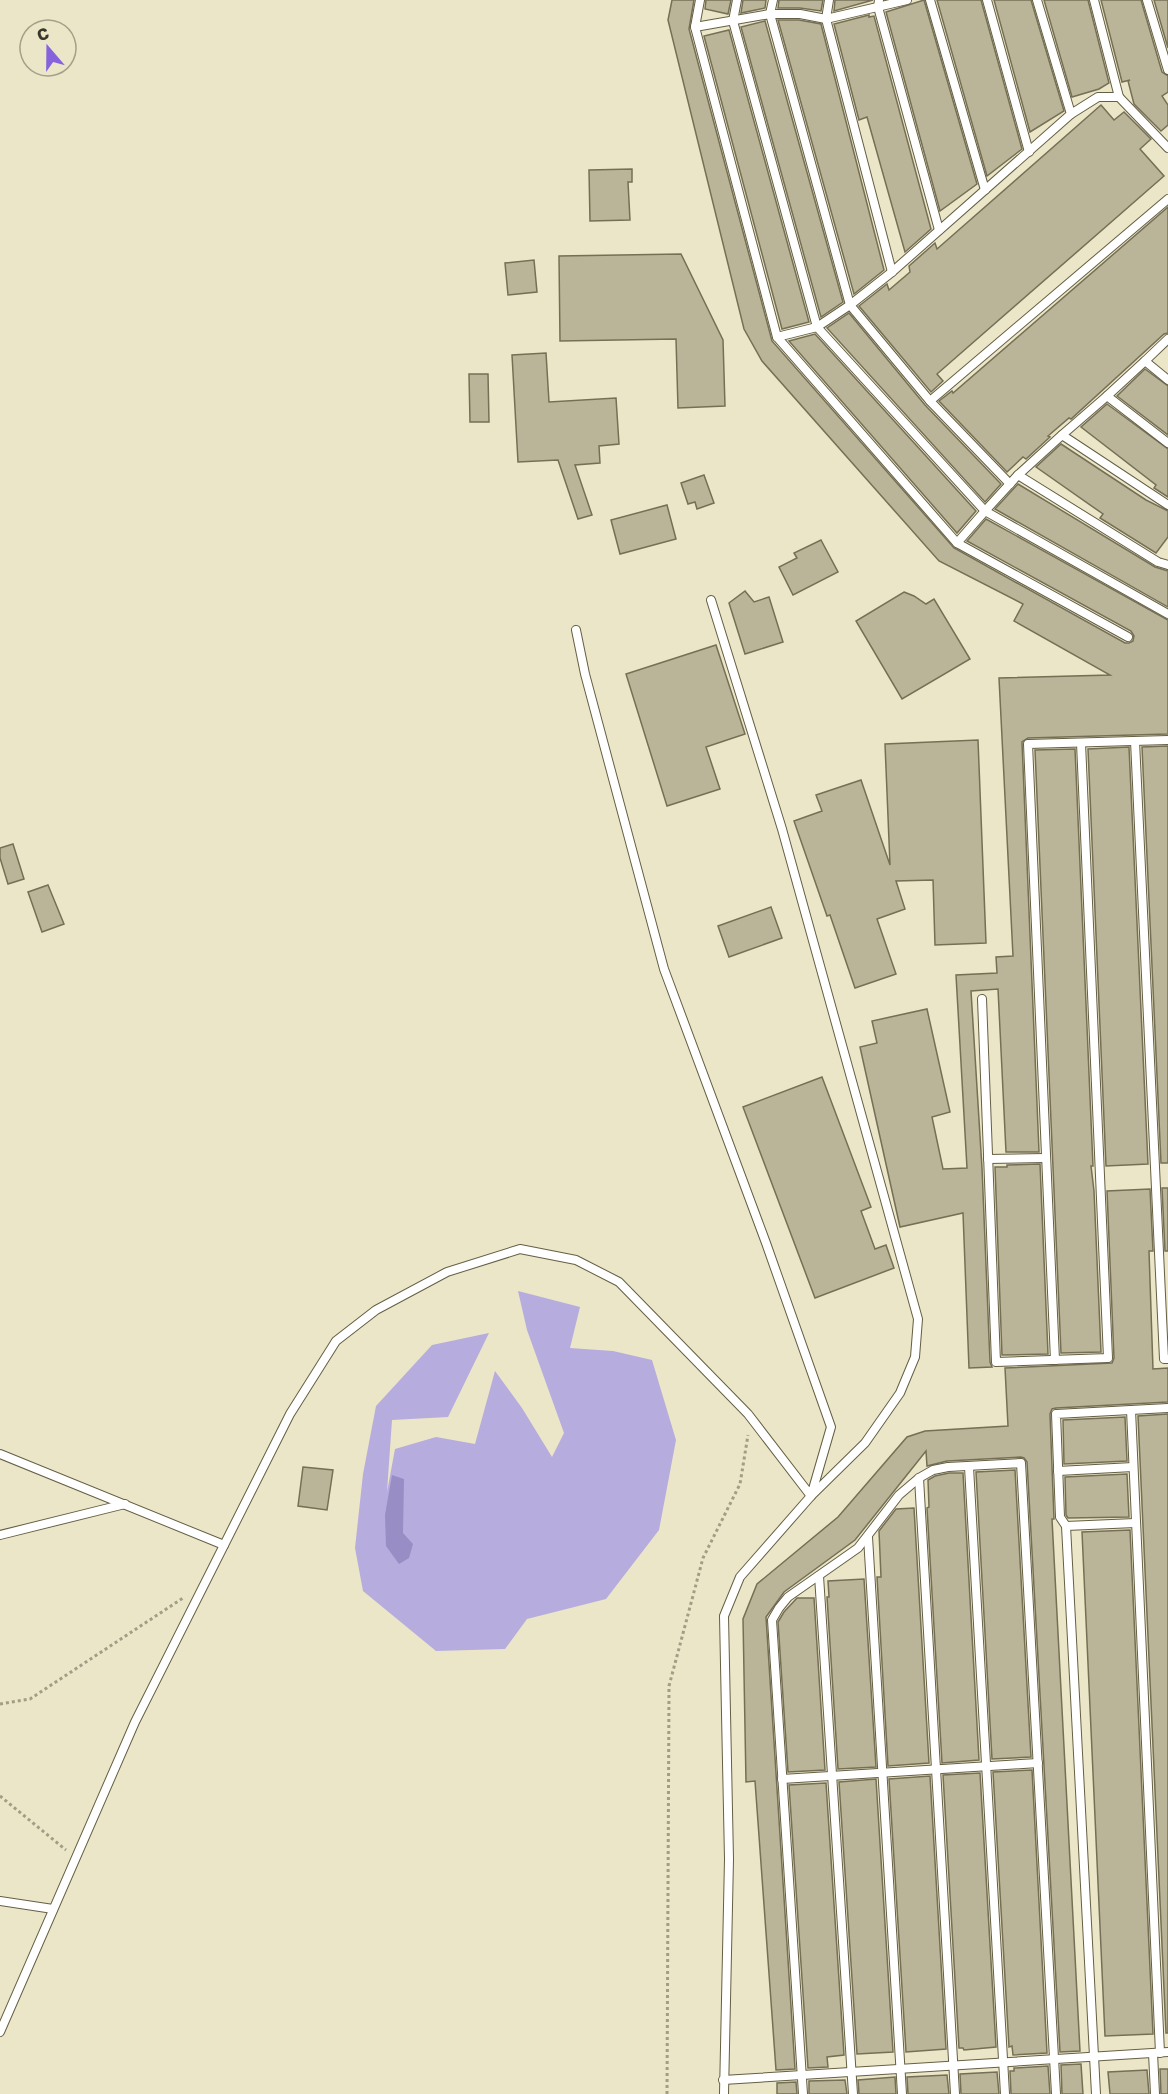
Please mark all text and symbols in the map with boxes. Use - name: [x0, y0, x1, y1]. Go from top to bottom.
- north arrow: [18, 18, 78, 78]
- text: С: [34, 23, 52, 45]

